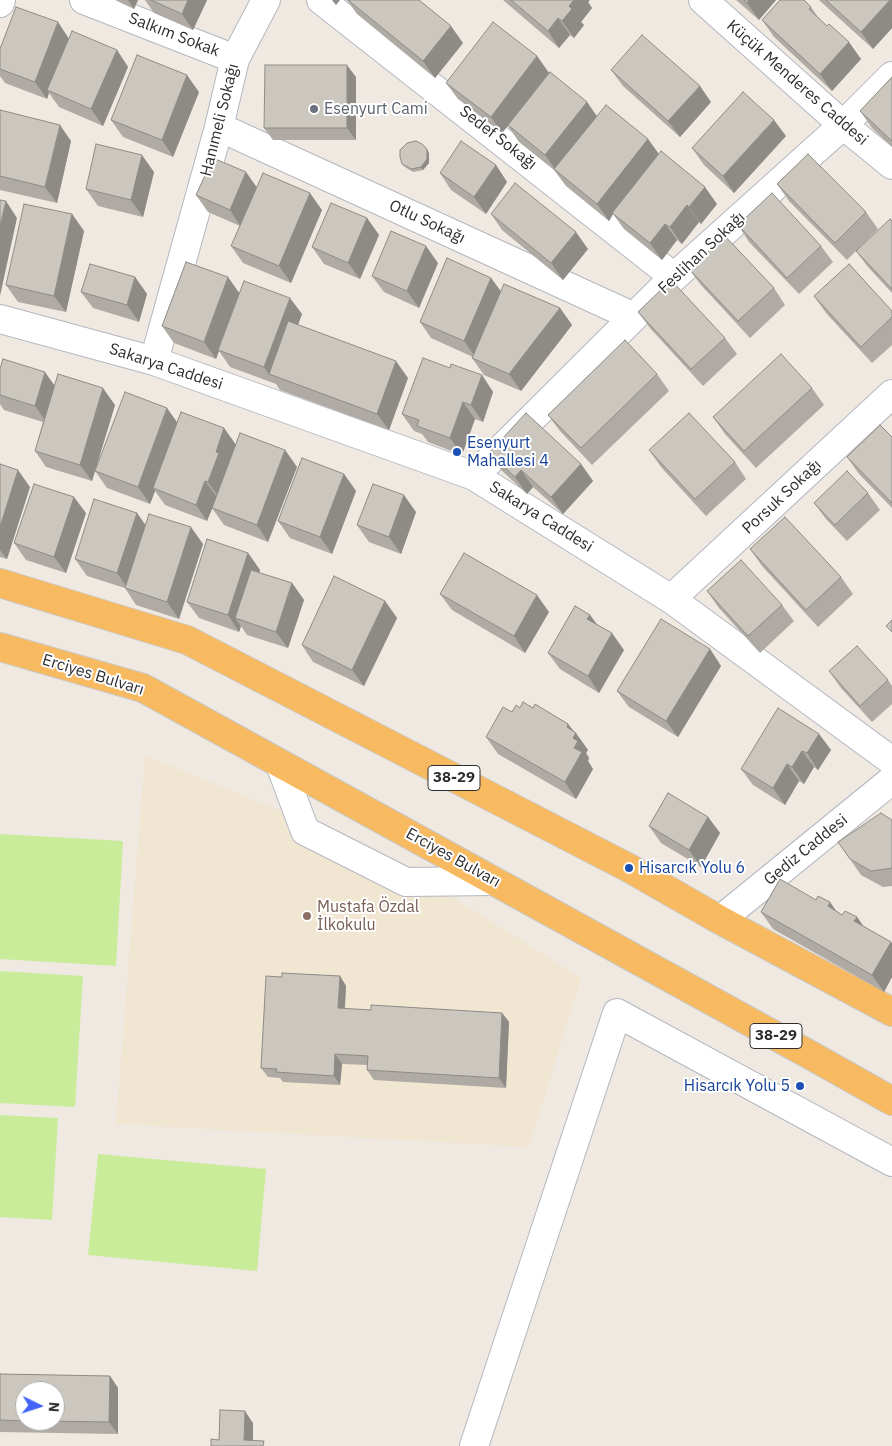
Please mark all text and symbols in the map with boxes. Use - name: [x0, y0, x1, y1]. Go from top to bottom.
- street label: Salkım Sokak: [126, 9, 222, 61]
- street label: Küçük Menderes Caddesi: [722, 16, 872, 150]
- street label: Hanımeli Sokağı: [197, 62, 243, 178]
- place label: Esenyurt Cami: [324, 99, 428, 119]
- street label: Sedef Sokağı: [456, 102, 540, 174]
- marker: Esenyurt Cami: [308, 103, 320, 115]
- street label: Otlu Sokağı: [386, 196, 468, 248]
- street label: Feslihan Sokağı: [655, 208, 749, 298]
- street label: Sakarya Caddesi: [107, 340, 225, 394]
- place label: Esenyurt Mahallesi 4: [467, 433, 549, 471]
- marker: Esenyurt Mahallesi 4: [451, 446, 463, 458]
- street label: Porsuk Sokağı: [739, 456, 825, 538]
- street label: Sakarya Caddesi: [486, 477, 596, 557]
- street label: Erciyes Bulvarı: [40, 650, 146, 700]
- road number: 38-29: [428, 766, 480, 790]
- street label: Gediz Caddesi: [760, 810, 852, 890]
- street label: Erciyes Bulvarı: [402, 824, 504, 892]
- place label: Hisarcık Yolu 6: [639, 858, 745, 878]
- marker: Hisarcık Yolu 6: [623, 862, 635, 874]
- place label: Mustafa Özdal İlkokulu: [317, 897, 419, 935]
- marker: Mustafa Özdal İlkokulu: [301, 910, 313, 922]
- road number: 38-29: [750, 1024, 802, 1048]
- place label: Hisarcık Yolu 5: [684, 1076, 790, 1096]
- marker: Hisarcık Yolu 5: [794, 1080, 806, 1092]
- north arrow: [15, 1381, 65, 1431]
- text: N: [45, 1401, 63, 1413]

